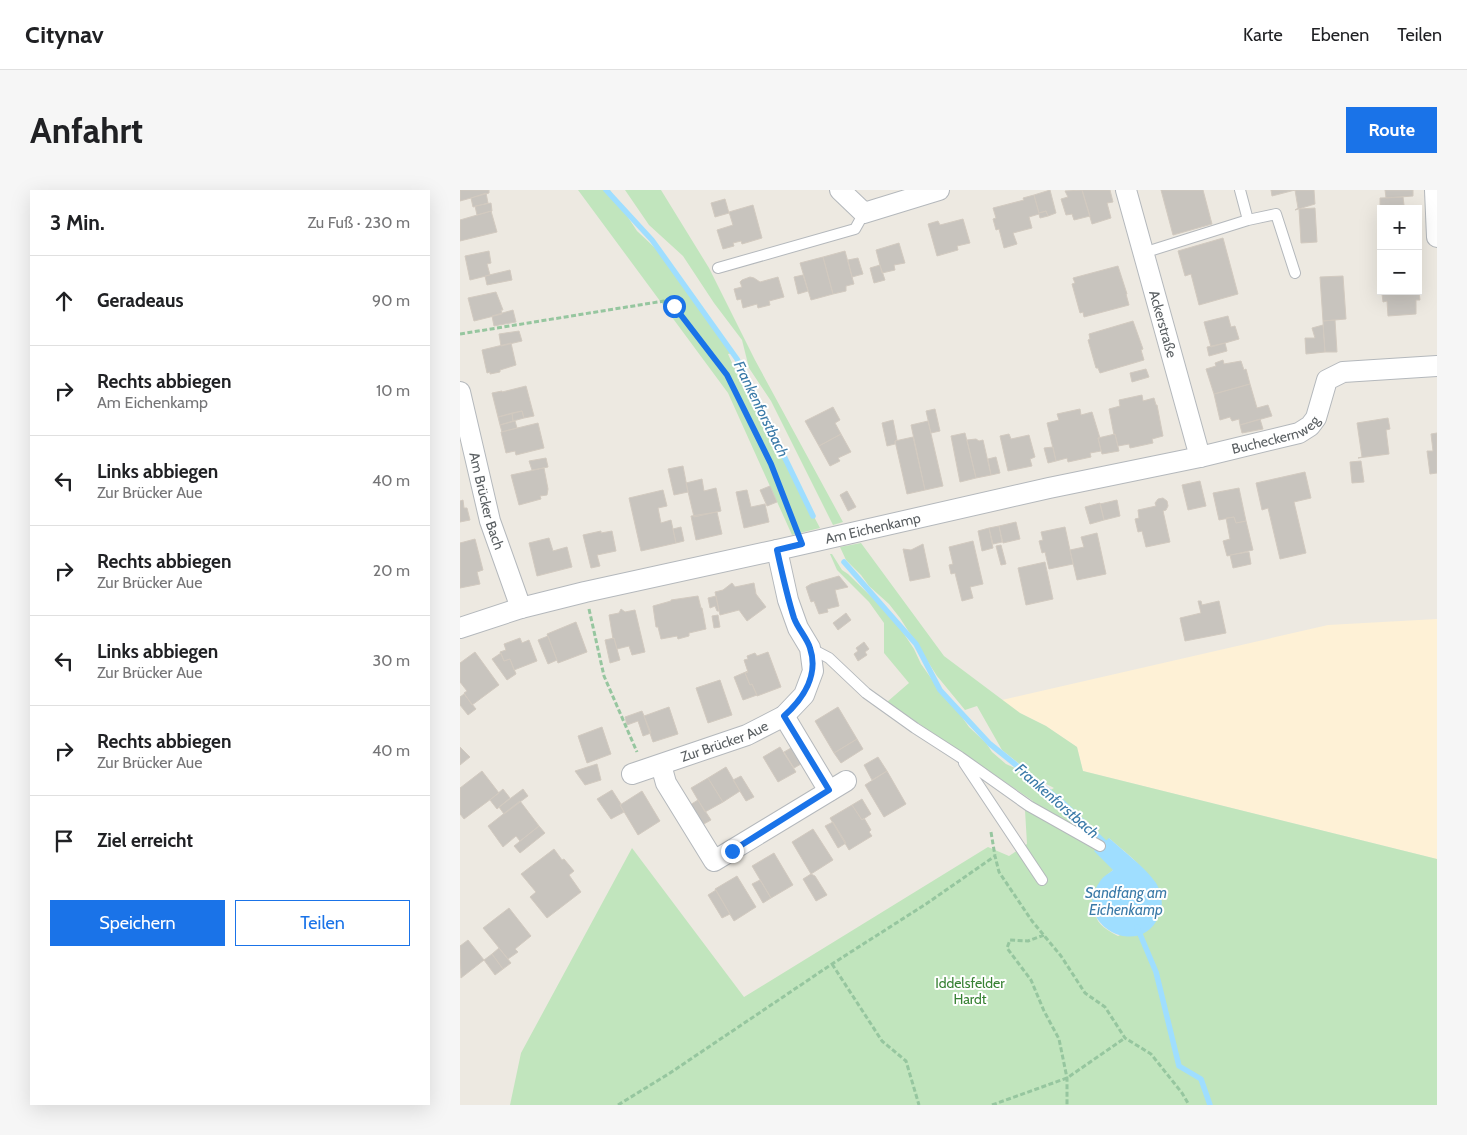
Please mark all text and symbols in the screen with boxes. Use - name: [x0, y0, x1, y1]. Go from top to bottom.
- text: Citynav: [25, 20, 104, 49]
- text: Karte: [1243, 24, 1283, 46]
- text: Ebenen: [1311, 24, 1369, 46]
- text: Teilen: [1397, 24, 1442, 46]
- button: Route: [1346, 107, 1437, 153]
- text: Anfahrt: [30, 109, 143, 152]
- map controls: [1377, 205, 1422, 295]
- button: +: [1377, 205, 1422, 250]
- text: 3 Min.: [50, 210, 105, 235]
- text: Zu Fuß · 230 m: [308, 213, 410, 232]
- button: −: [1377, 250, 1422, 295]
- icon: ahead: [50, 287, 78, 315]
- street label: Ackerstraße: [1145, 288, 1181, 360]
- text: Geradeaus: [97, 289, 183, 312]
- text: 90 m: [372, 291, 410, 310]
- route start: [663, 295, 686, 318]
- water label: Frankenforstbach: [730, 358, 792, 460]
- text: Rechts abbiegen: [97, 370, 231, 393]
- icon: right: [50, 377, 78, 405]
- text: 10 m: [376, 381, 410, 400]
- text: Am Eichenkamp: [97, 393, 208, 412]
- street label: Bucheckernweg: [1230, 411, 1324, 458]
- street label: Am Brücker Bach: [465, 450, 508, 552]
- text: Links abbiegen: [97, 460, 218, 483]
- icon: left: [50, 467, 78, 495]
- text: 40 m: [372, 471, 410, 490]
- text: Zur Brücker Aue: [97, 483, 202, 502]
- street label: Am Eichenkamp: [824, 509, 922, 548]
- text: Rechts abbiegen: [97, 550, 231, 573]
- icon: right: [50, 557, 78, 585]
- text: 20 m: [373, 561, 410, 580]
- text: Zur Brücker Aue: [97, 573, 202, 592]
- text: Links abbiegen: [97, 640, 218, 663]
- icon: left: [50, 647, 78, 675]
- text: 30 m: [373, 651, 410, 670]
- text: Zur Brücker Aue: [97, 663, 202, 682]
- street label: Zur Brücker Aue: [678, 717, 771, 766]
- text: Rechts abbiegen: [97, 730, 231, 753]
- icon: right: [50, 737, 78, 765]
- text: 40 m: [372, 741, 410, 760]
- text: Zur Brücker Aue: [97, 753, 202, 772]
- water label: Frankenforstbach: [1012, 760, 1102, 842]
- icon: arrive: [50, 827, 78, 855]
- text: Ziel erreicht: [97, 829, 193, 852]
- route end: [721, 840, 744, 863]
- water label: Sandfang am Eichenkamp: [1085, 884, 1167, 919]
- button: Speichern: [50, 900, 225, 946]
- button: Teilen: [235, 900, 410, 946]
- park label: Iddelsfelder Hardt: [935, 974, 1005, 1008]

